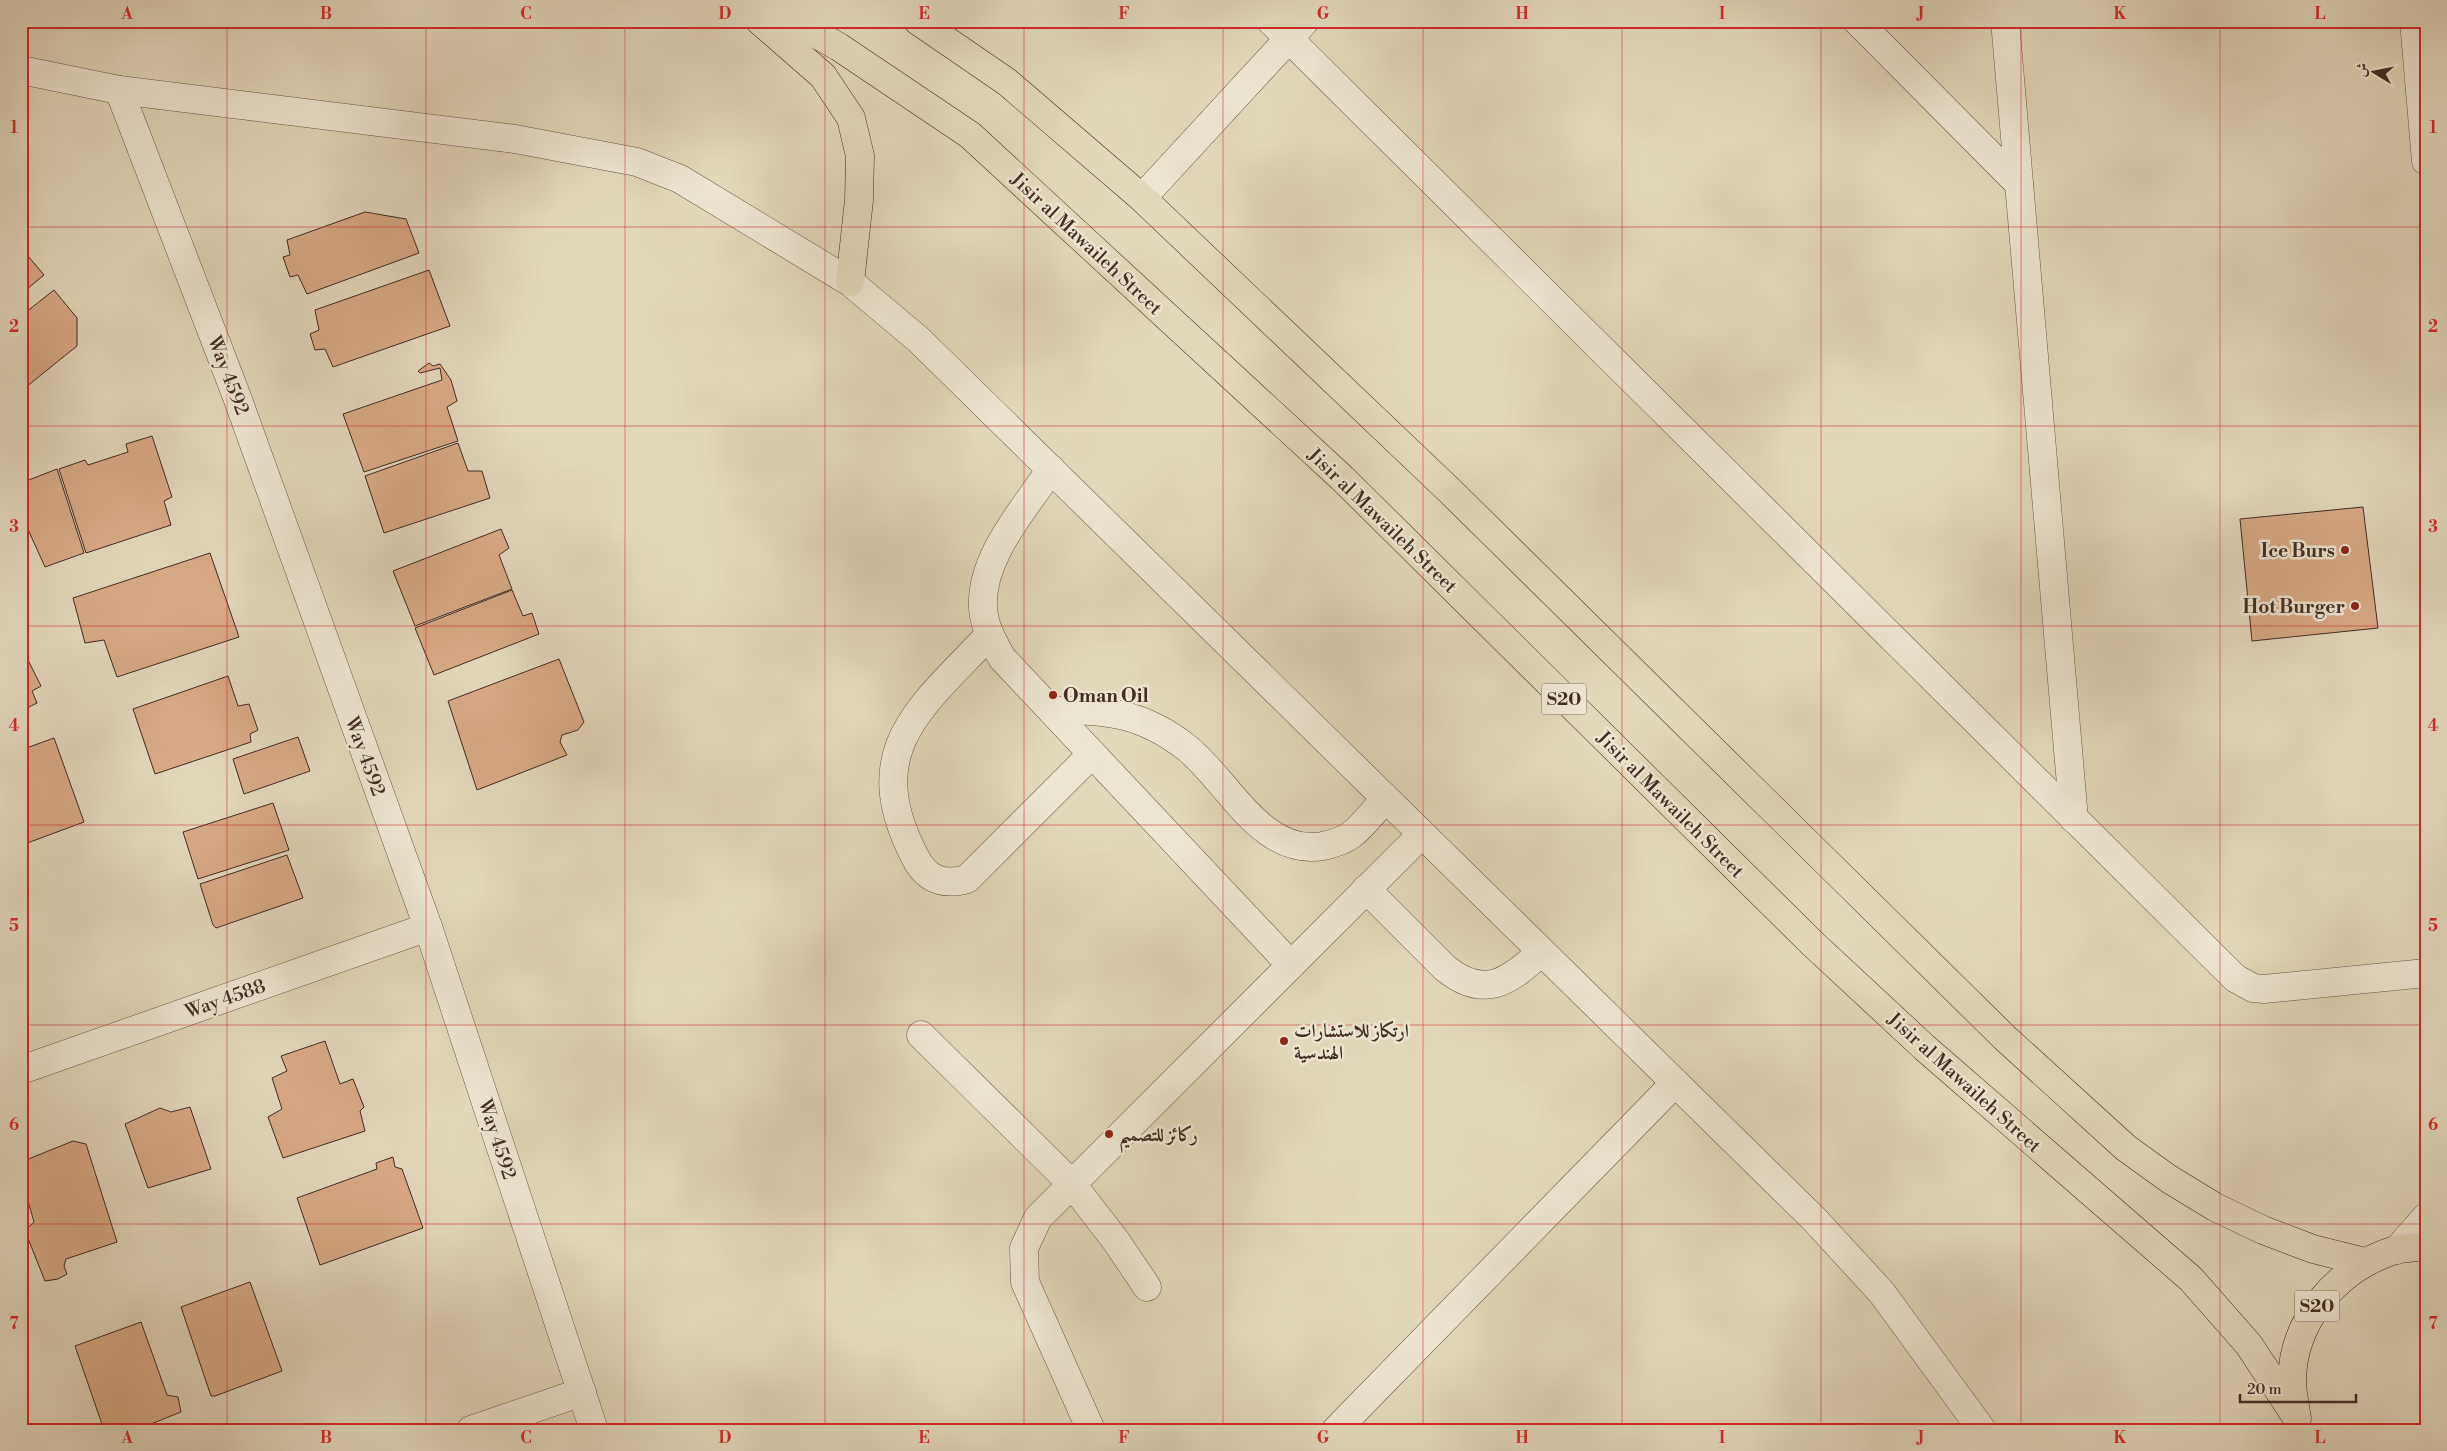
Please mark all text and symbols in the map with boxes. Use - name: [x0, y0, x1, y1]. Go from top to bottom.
- text: A: [120, 4, 133, 24]
- text: B: [320, 4, 332, 24]
- text: C: [520, 4, 532, 24]
- text: D: [719, 4, 732, 24]
- text: E: [918, 4, 930, 24]
- text: F: [1118, 4, 1130, 24]
- text: G: [1317, 4, 1330, 24]
- text: H: [1515, 4, 1529, 24]
- text: I: [1719, 4, 1725, 24]
- text: J: [1916, 4, 1924, 24]
- text: K: [2114, 4, 2128, 24]
- text: L: [2315, 4, 2326, 24]
- north arrow: [2350, 48, 2400, 98]
- text: ش: [2352, 61, 2372, 78]
- text: 1: [10, 118, 18, 138]
- text: 1: [2429, 118, 2437, 138]
- street label: Jisir al Mawaileh Street: [1005, 167, 1167, 320]
- text: 2: [9, 317, 19, 337]
- text: 2: [2428, 317, 2438, 337]
- street label: Way 4592: [202, 331, 254, 418]
- street label: Jisir al Mawaileh Street: [1302, 443, 1462, 598]
- text: 3: [9, 517, 19, 537]
- text: 3: [2428, 517, 2438, 537]
- place label: Ice Burs: [2261, 539, 2335, 563]
- marker: Ice Burs: [2339, 544, 2351, 556]
- place label: Hot Burger: [2243, 595, 2345, 619]
- marker: Hot Burger: [2349, 600, 2361, 612]
- place label: Oman Oil: [1063, 684, 1149, 708]
- road number: S20: [1542, 684, 1586, 714]
- marker: Oman Oil: [1047, 689, 1059, 701]
- street label: Way 4592: [339, 712, 390, 799]
- text: 4: [9, 716, 20, 736]
- text: 4: [2428, 716, 2439, 736]
- street label: Jisir al Mawaileh Street: [1591, 725, 1749, 884]
- text: 5: [9, 916, 19, 936]
- text: 5: [2428, 916, 2438, 936]
- street label: Way 4588: [181, 974, 269, 1024]
- street label: Jisir al Mawaileh Street: [1882, 1007, 2046, 1158]
- place label: ارتكاز للاستشارات الهندسية: [1294, 1019, 1409, 1065]
- marker: ارتكاز للاستشارات الهندسية: [1278, 1035, 1290, 1047]
- street label: Way 4592: [473, 1095, 521, 1182]
- text: 6: [9, 1115, 19, 1135]
- text: 6: [2428, 1115, 2438, 1135]
- place label: ركائز للتصميم: [1119, 1123, 1198, 1153]
- marker: ركائز للتصميم: [1103, 1128, 1115, 1140]
- road number: S20: [2294, 1290, 2340, 1322]
- text: 7: [9, 1314, 19, 1334]
- text: 7: [2428, 1314, 2438, 1334]
- scale bar: [2240, 1371, 2356, 1403]
- text: 20 m: [2247, 1380, 2282, 1399]
- text: A: [120, 1428, 133, 1448]
- text: B: [320, 1428, 332, 1448]
- text: C: [520, 1428, 532, 1448]
- text: D: [719, 1428, 732, 1448]
- text: E: [918, 1428, 930, 1448]
- text: F: [1118, 1428, 1130, 1448]
- text: G: [1317, 1428, 1330, 1448]
- text: H: [1515, 1428, 1529, 1448]
- text: I: [1719, 1428, 1725, 1448]
- text: J: [1916, 1428, 1924, 1448]
- text: K: [2114, 1428, 2128, 1448]
- text: L: [2315, 1428, 2326, 1448]

